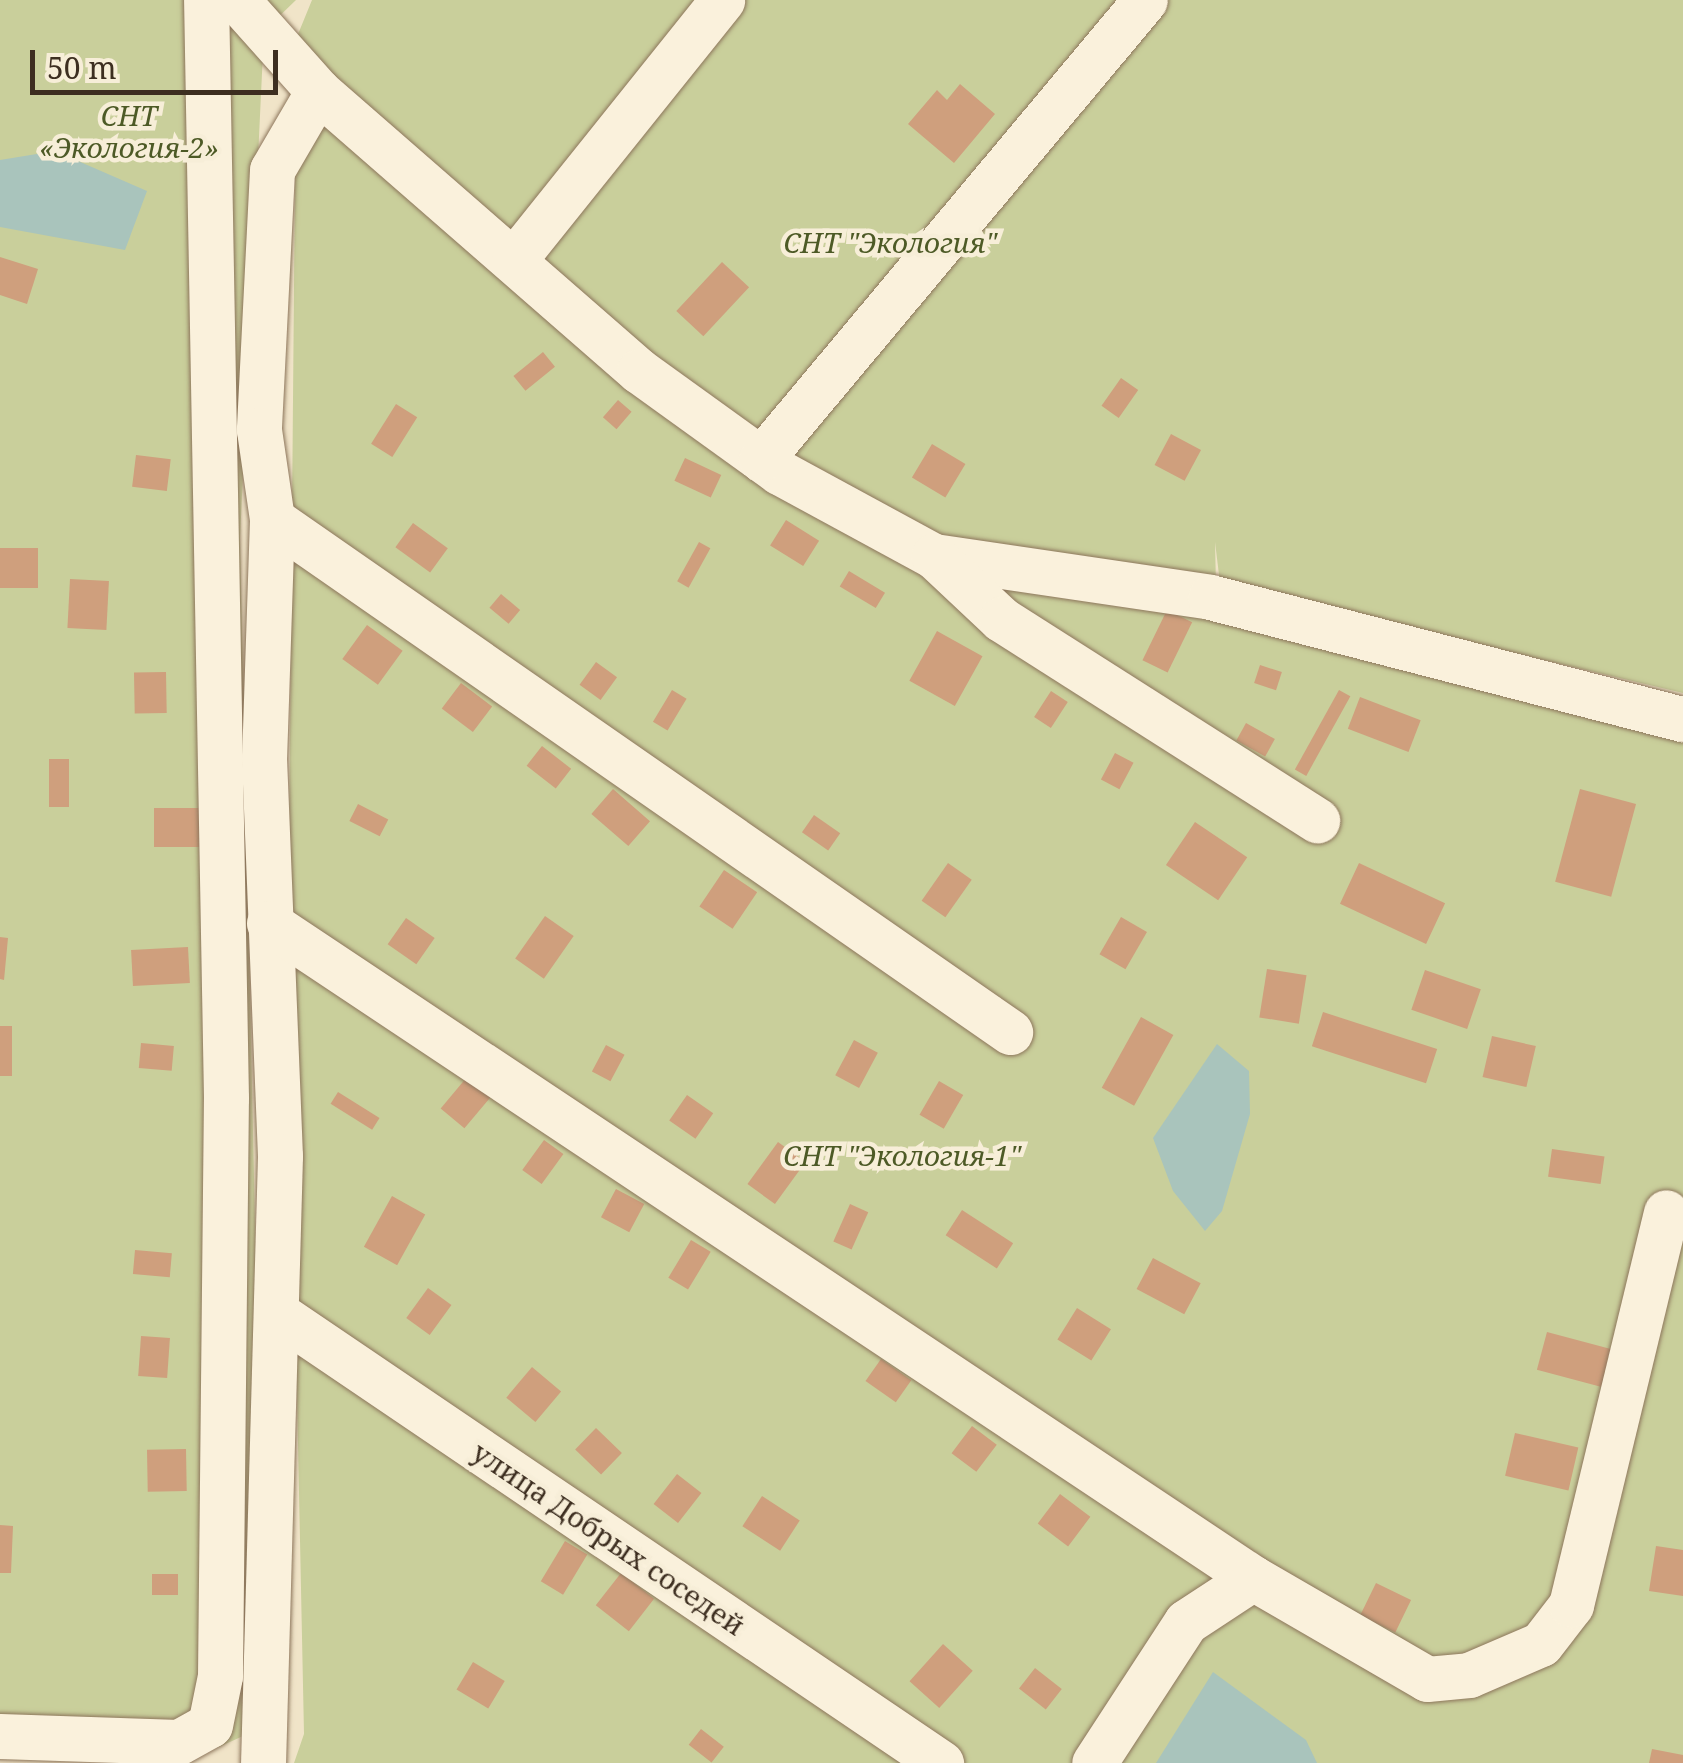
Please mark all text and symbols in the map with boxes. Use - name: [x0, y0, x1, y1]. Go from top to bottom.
- scale bar: [35, 30, 282, 92]
- text: 50 m: [47, 47, 117, 88]
- park label: СНТ «Экология-2»: [39, 98, 219, 164]
- park label: СНТ "Экология": [783, 225, 997, 259]
- park label: СНТ "Экология-1": [783, 1138, 1021, 1172]
- street label: улица Добрых соседей: [466, 1434, 752, 1642]

